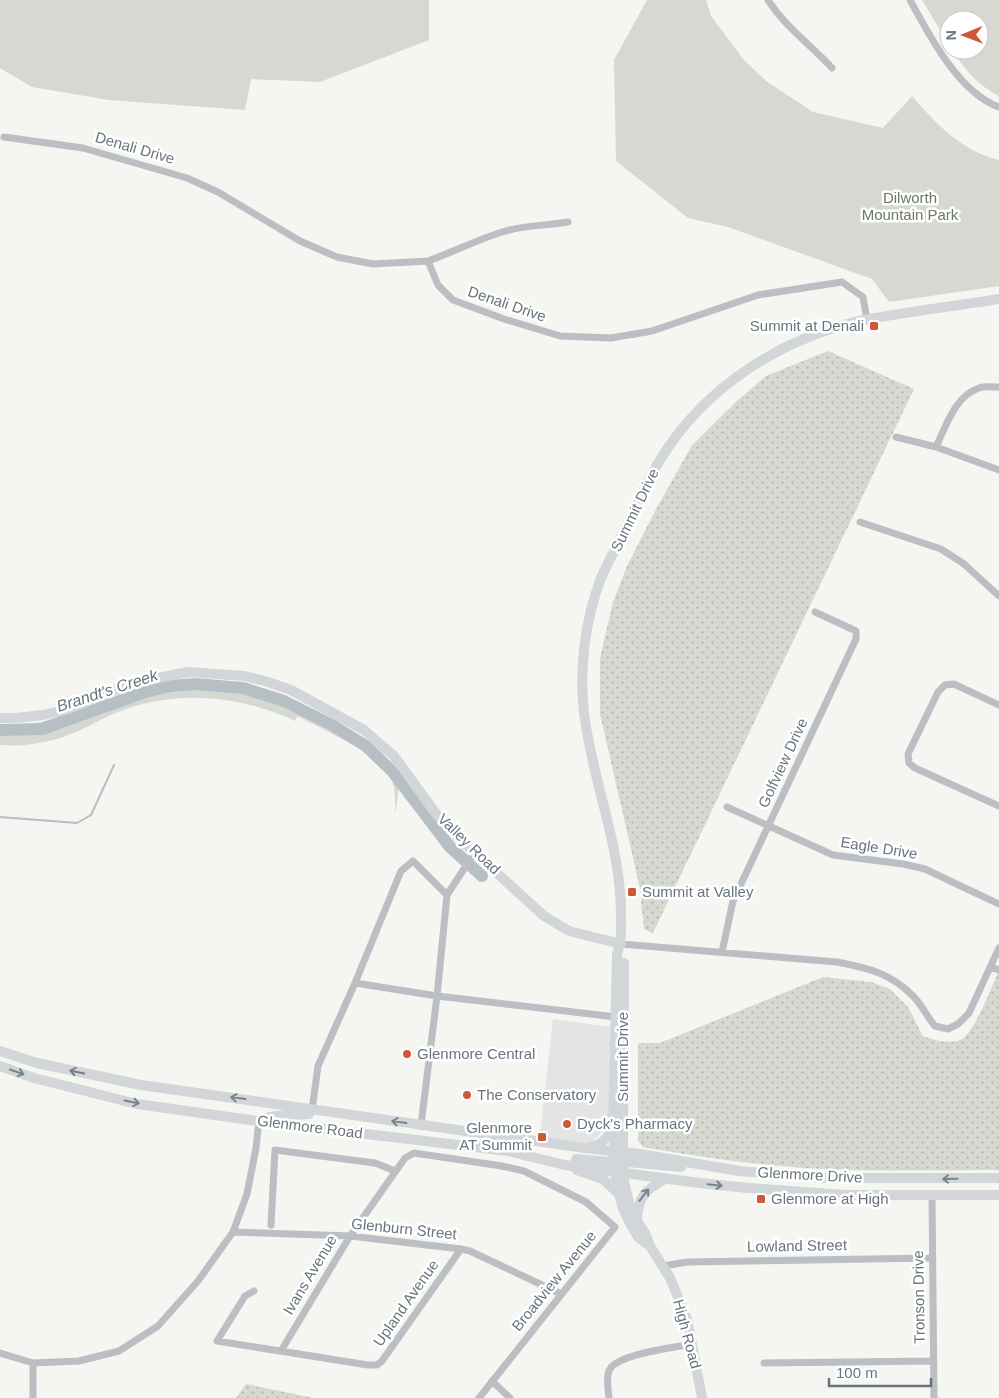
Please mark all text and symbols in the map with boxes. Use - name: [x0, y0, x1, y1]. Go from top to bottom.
- north arrow: [939, 10, 989, 60]
- text: N: [943, 30, 959, 40]
- street label: Denali Drive: [94, 128, 177, 167]
- park label: Dilworth Mountain Park: [862, 189, 959, 223]
- street label: Denali Drive: [466, 282, 549, 325]
- place label: Summit at Denali: [750, 317, 864, 334]
- marker: Summit at Denali: [868, 320, 880, 332]
- street label: Summit Drive: [607, 466, 662, 554]
- water label: Brandt's Creek: [54, 666, 161, 715]
- street label: Golfview Drive: [754, 715, 811, 810]
- street label: Valley Road: [435, 810, 504, 877]
- street label: Eagle Drive: [839, 833, 919, 862]
- place label: Summit at Valley: [642, 883, 754, 900]
- marker: Summit at Valley: [626, 886, 638, 898]
- street label: Summit Drive: [614, 1012, 631, 1102]
- place label: Glenmore Central: [417, 1045, 535, 1062]
- marker: Glenmore Central: [401, 1048, 413, 1060]
- one-way arrow: [70, 1067, 86, 1076]
- one-way arrow: [9, 1068, 24, 1077]
- place label: The Conservatory: [477, 1086, 597, 1103]
- marker: The Conservatory: [461, 1089, 473, 1101]
- one-way arrow: [230, 1093, 246, 1103]
- one-way arrow: [124, 1098, 140, 1108]
- street label: Glenmore Road: [256, 1112, 364, 1141]
- place label: Dyck's Pharmacy: [577, 1115, 693, 1132]
- one-way arrow: [391, 1117, 407, 1127]
- marker: Dyck's Pharmacy: [561, 1118, 573, 1130]
- place label: Glenmore AT Summit: [459, 1119, 533, 1153]
- marker: Glenmore AT Summit: [536, 1131, 548, 1143]
- street label: Glenmore Drive: [757, 1163, 863, 1186]
- one-way arrow: [943, 1174, 959, 1184]
- one-way arrow: [706, 1180, 722, 1189]
- one-way arrow: [639, 1189, 650, 1202]
- place label: Glenmore at High: [771, 1190, 889, 1207]
- marker: Glenmore at High: [755, 1193, 767, 1205]
- street label: Glenburn Street: [351, 1215, 458, 1243]
- street label: Broadview Avenue: [508, 1227, 599, 1334]
- street label: Ivans Avenue: [279, 1232, 340, 1318]
- street label: Lowland Street: [747, 1236, 848, 1255]
- street label: Tronson Drive: [909, 1250, 928, 1344]
- street label: Upland Avenue: [370, 1256, 442, 1349]
- street label: High Road: [670, 1297, 705, 1370]
- scale bar: [829, 1356, 932, 1388]
- text: 100 m: [836, 1364, 878, 1381]

